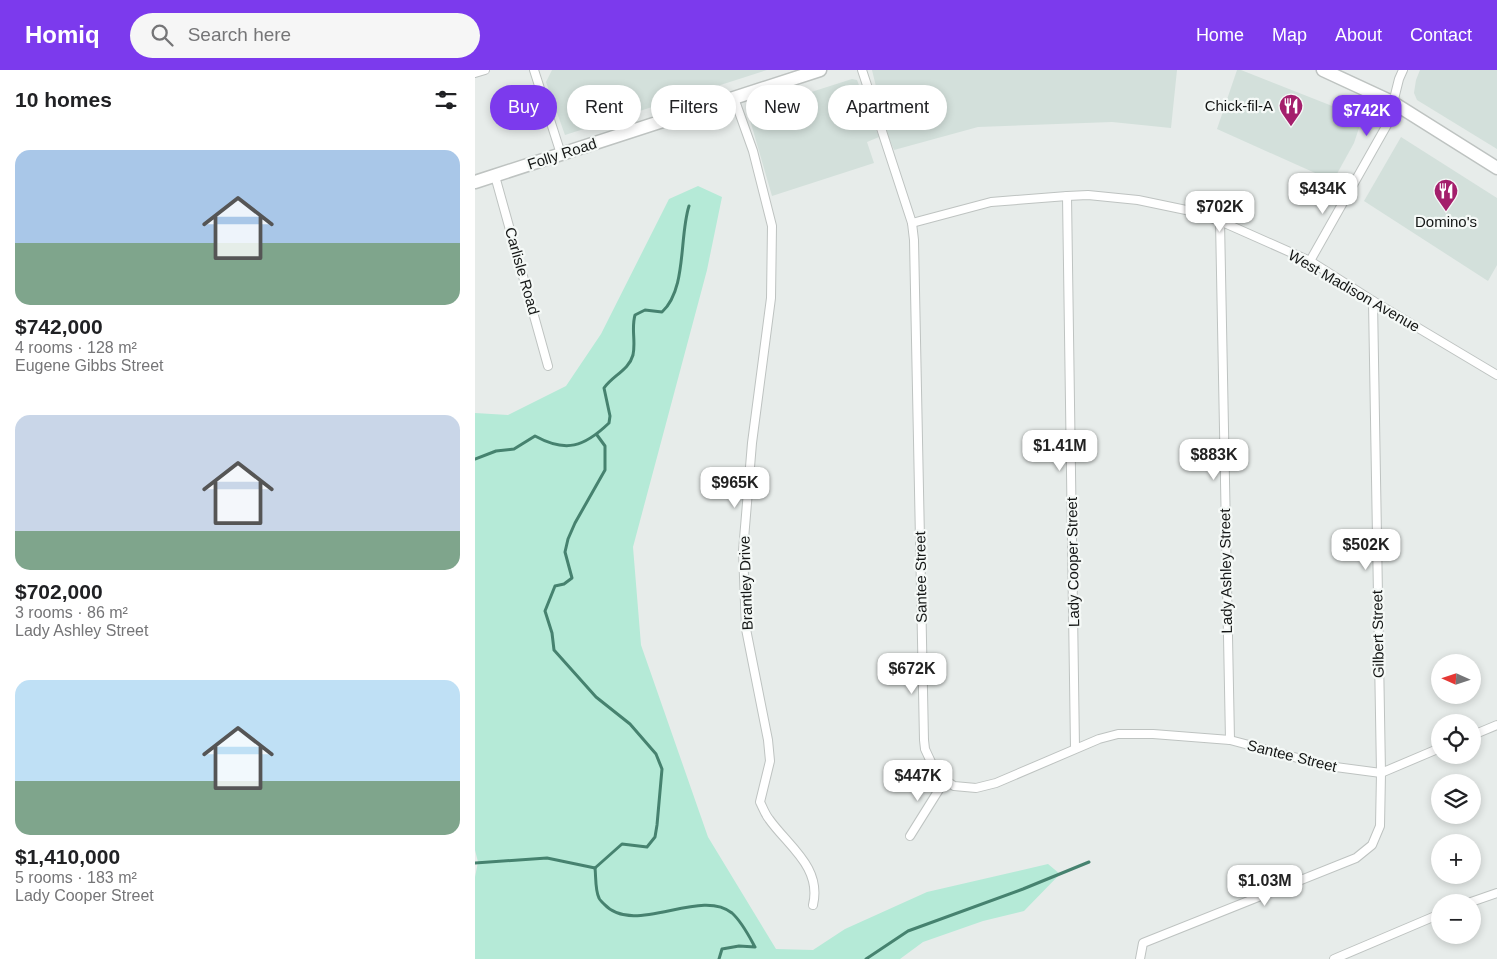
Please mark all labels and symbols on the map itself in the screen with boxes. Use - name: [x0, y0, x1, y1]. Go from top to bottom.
- restaurant icon: Chick-fil-A: [1278, 93, 1304, 127]
- pin: $742K: [1332, 94, 1402, 137]
- place label: Chick-fil-A: [1205, 97, 1273, 114]
- street label: Folly Road: [525, 134, 599, 173]
- pin: $434K: [1288, 172, 1358, 215]
- restaurant icon: Domino's: [1433, 178, 1459, 212]
- pin: $702K: [1185, 190, 1255, 233]
- place label: Domino's: [1415, 213, 1477, 230]
- street label: Carlisle Road: [502, 225, 543, 316]
- street label: West Madison Avenue: [1286, 246, 1423, 335]
- pin: $1.41M: [1019, 430, 1101, 472]
- pin: $883K: [1179, 438, 1249, 481]
- pin: $965K: [700, 466, 770, 509]
- street label: Lady Cooper Street: [1063, 496, 1082, 627]
- street label: Lady Ashley Street: [1216, 508, 1235, 634]
- pin: $502K: [1331, 528, 1401, 571]
- street label: Santee Street: [911, 530, 930, 623]
- street label: Brantley Drive: [735, 536, 756, 630]
- street label: Gilbert Street: [1368, 589, 1387, 678]
- pin: $672K: [877, 652, 947, 695]
- north arrow: [1431, 654, 1481, 704]
- street label: Santee Street: [1246, 736, 1339, 775]
- pin: $447K: [883, 760, 953, 802]
- pin: $1.03M: [1224, 864, 1306, 907]

